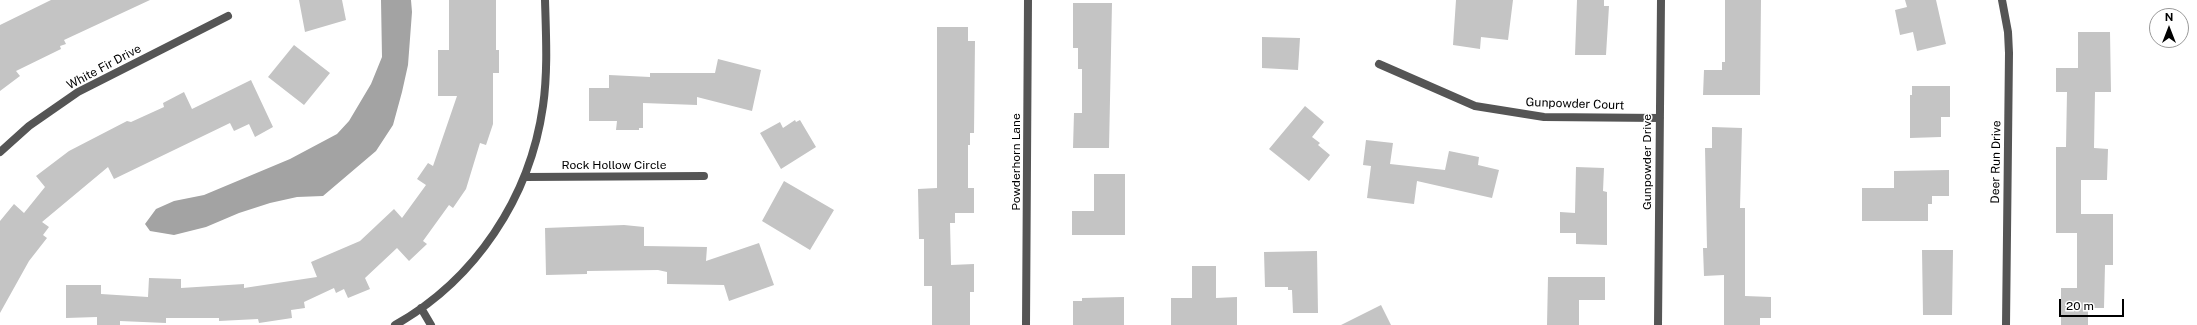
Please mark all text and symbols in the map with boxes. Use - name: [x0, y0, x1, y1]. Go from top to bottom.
- north arrow: [2149, 8, 2189, 48]
- text: N: [2165, 11, 2173, 23]
- street label: White Fir Drive: [64, 41, 144, 93]
- street label: Gunpowder Court: [1525, 95, 1625, 113]
- street label: Powderhorn Lane: [1009, 113, 1023, 211]
- street label: Gunpowder Drive: [1640, 114, 1654, 210]
- street label: Deer Run Drive: [1988, 120, 2004, 204]
- street label: Rock Hollow Circle: [562, 158, 666, 172]
- scale bar: [2061, 291, 2126, 317]
- text: 20 m: [2066, 299, 2094, 313]

